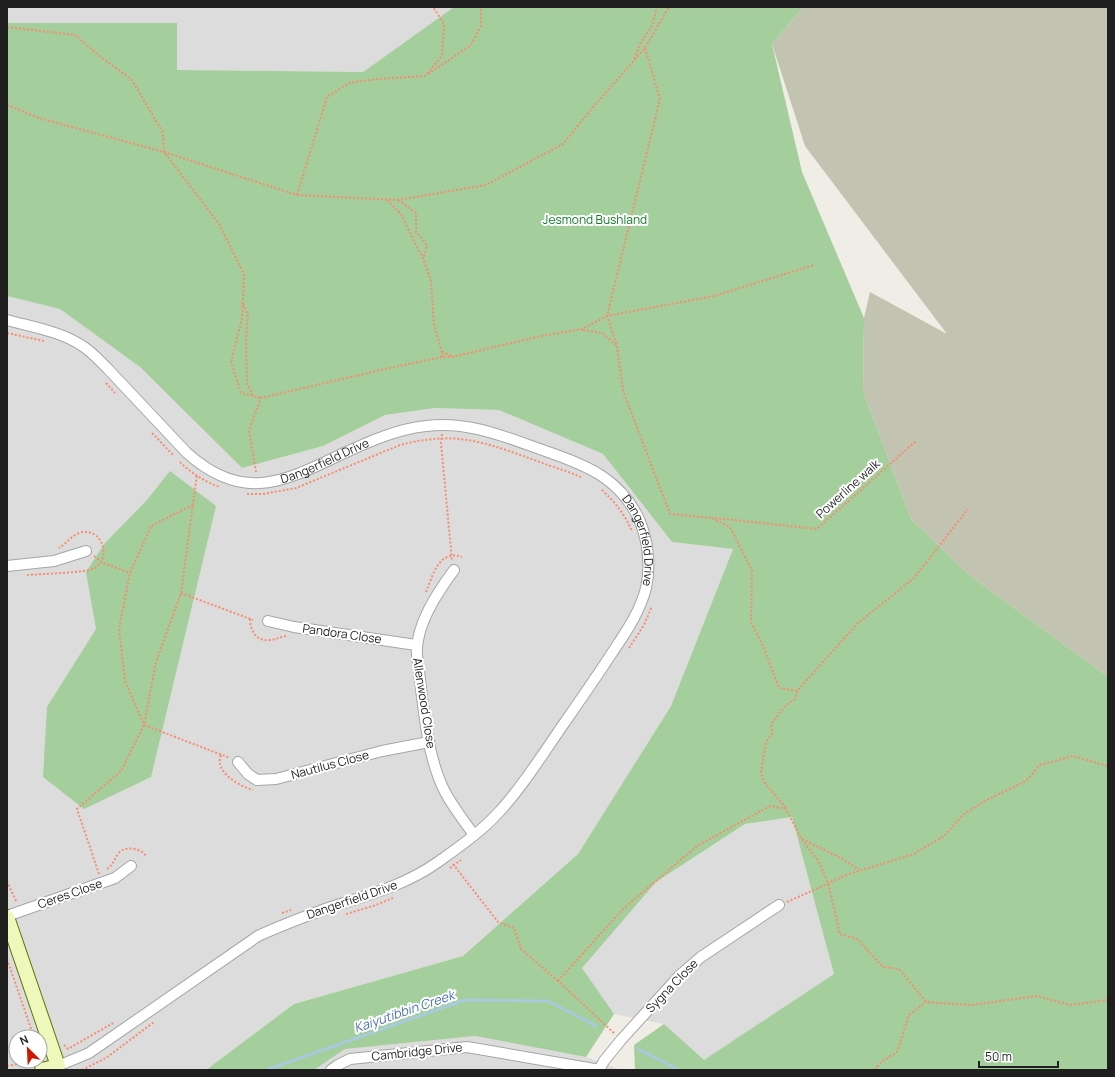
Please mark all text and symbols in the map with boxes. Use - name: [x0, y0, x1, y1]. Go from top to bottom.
- park label: Jesmond Bushland: [543, 211, 647, 228]
- street label: Dangerfield Drive: [278, 434, 371, 487]
- street label: Powerline walk: [812, 455, 884, 522]
- street label: Dangerfield Drive: [618, 491, 657, 588]
- street label: Pandora Close: [301, 620, 383, 647]
- street label: Allenwood Close: [409, 656, 440, 749]
- street label: Nautilus Close: [289, 746, 371, 783]
- street label: Ceres Close: [35, 875, 104, 913]
- street label: Dangerfield Drive: [304, 876, 399, 923]
- street label: Sygna Close: [642, 955, 702, 1016]
- water label: Kaiyutibbin Creek: [351, 985, 459, 1037]
- north arrow: [8, 1029, 48, 1069]
- text: N: [17, 1031, 30, 1048]
- street label: Cambridge Drive: [371, 1038, 463, 1065]
- scale bar: [979, 1043, 1058, 1069]
- text: 50 m: [985, 1048, 1012, 1065]

